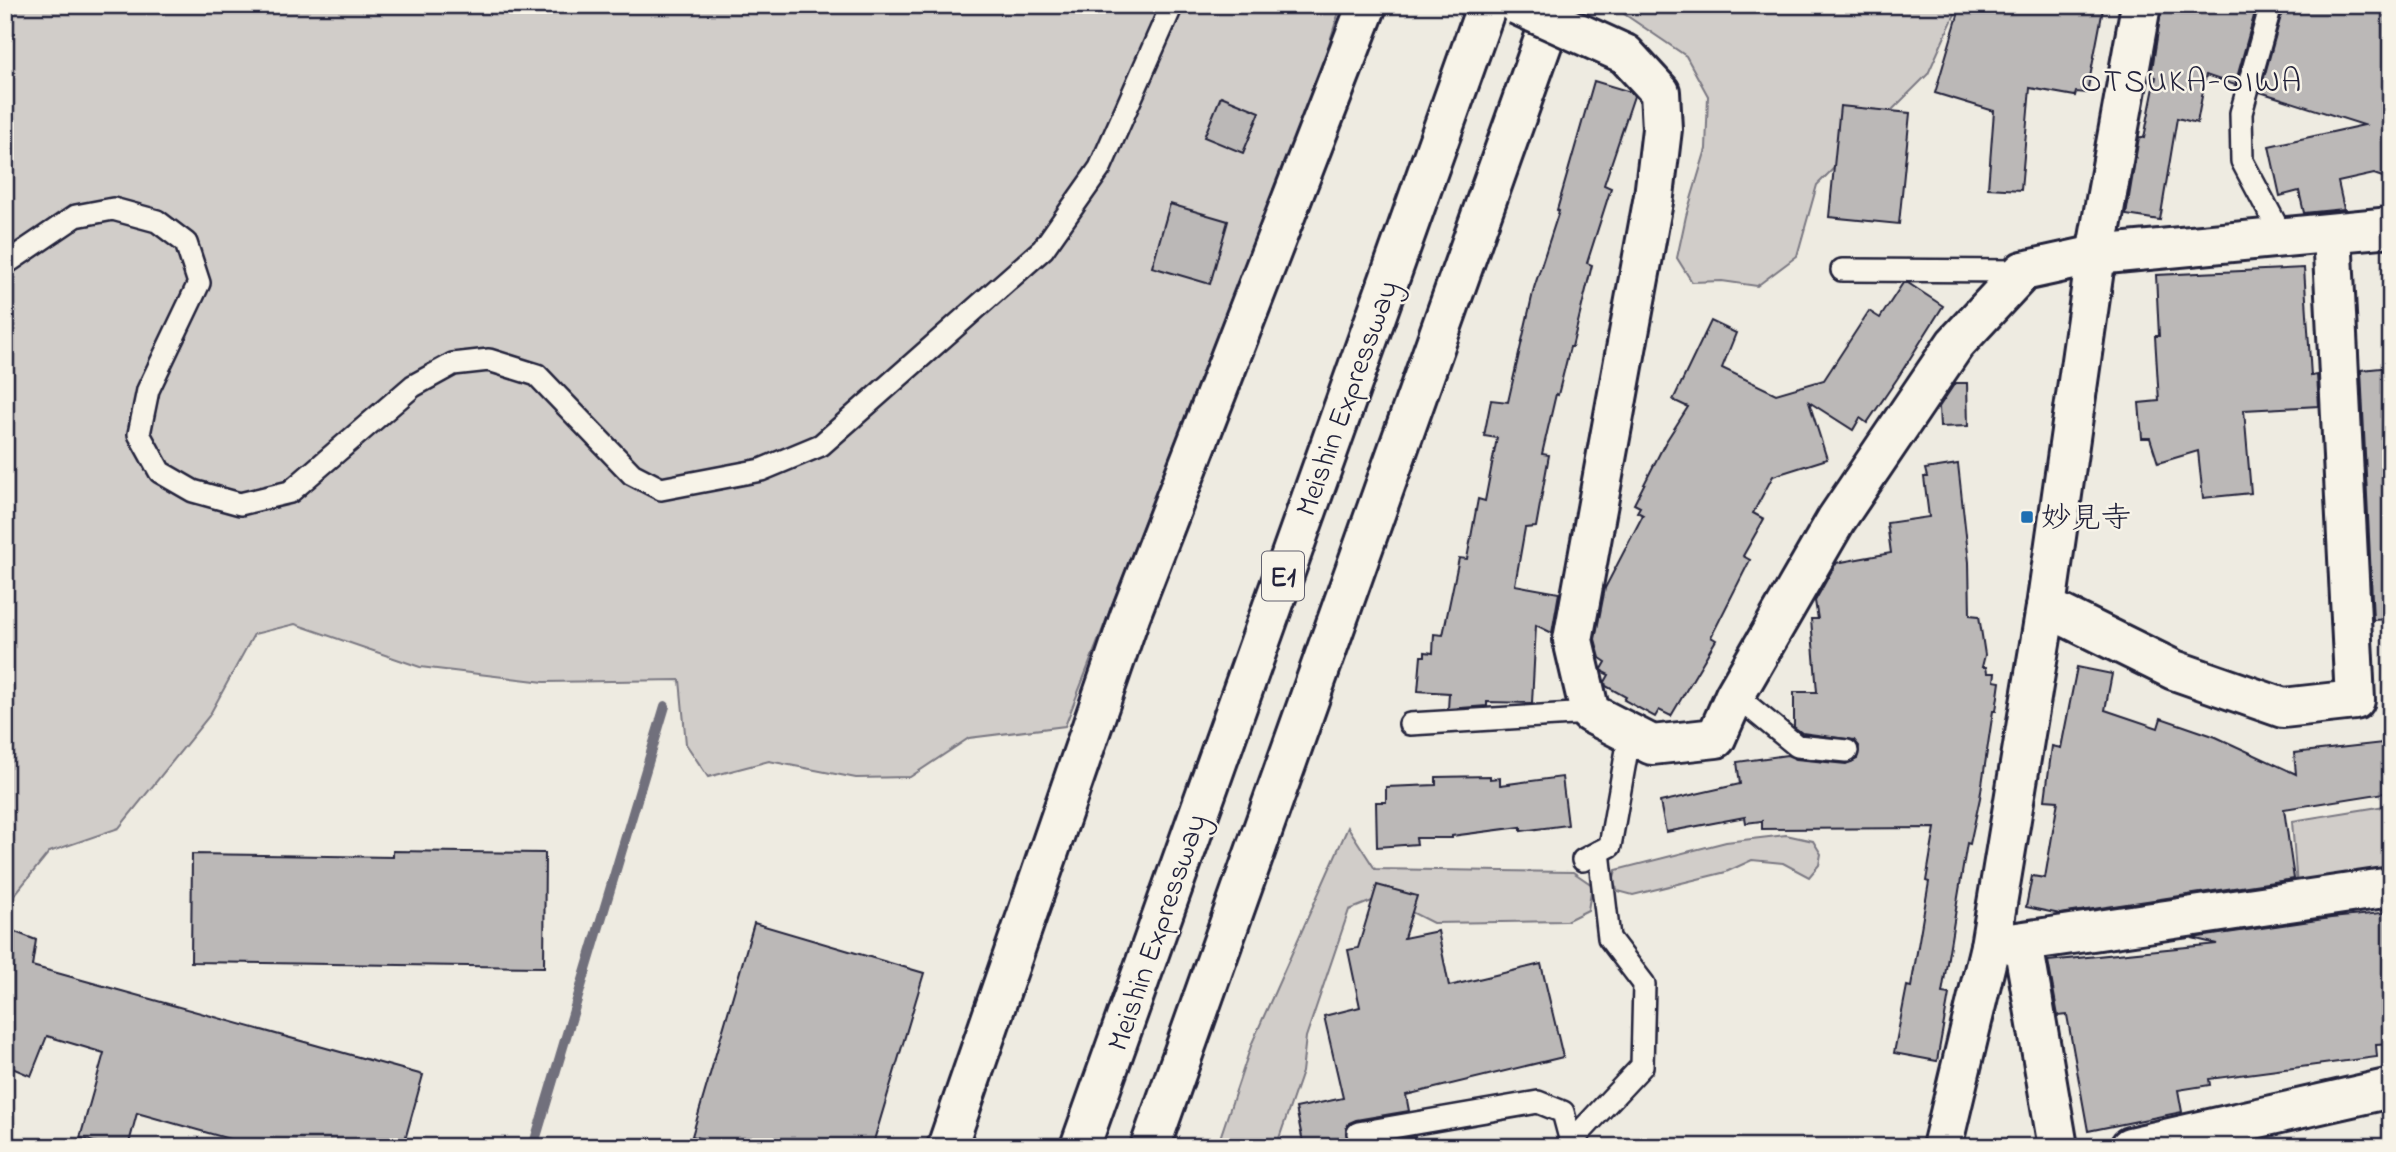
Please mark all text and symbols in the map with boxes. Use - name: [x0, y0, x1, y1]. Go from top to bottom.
- district label: OTSUKA-OIWA: [2081, 60, 2303, 107]
- street label: Meishin Expressway: [1286, 275, 1412, 523]
- place label: 妙見寺: [2041, 498, 2131, 542]
- marker: 妙見寺: [2019, 509, 2035, 525]
- road number: E1: [1262, 552, 1304, 600]
- street label: Meishin Expressway: [1098, 809, 1220, 1057]

